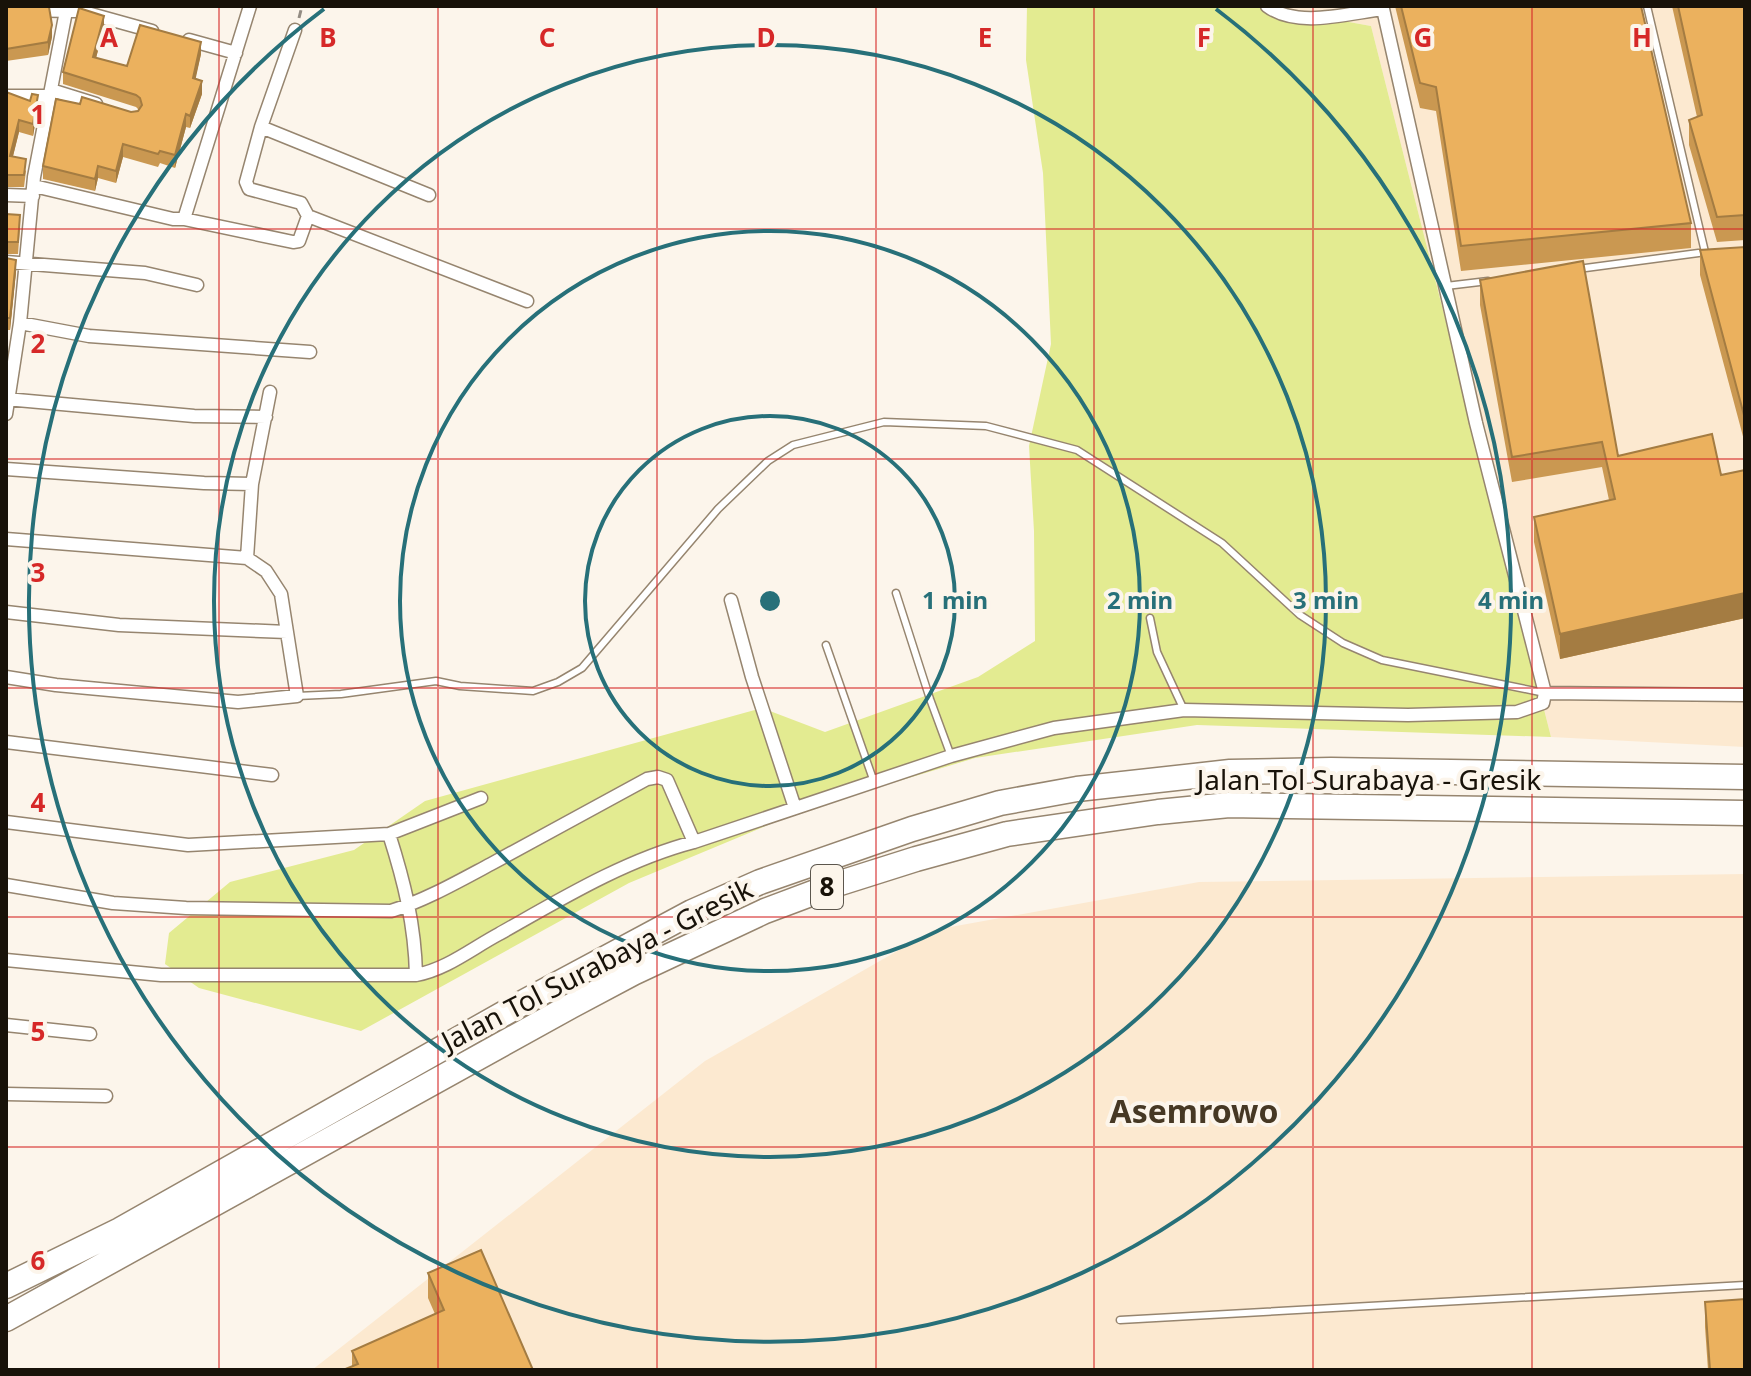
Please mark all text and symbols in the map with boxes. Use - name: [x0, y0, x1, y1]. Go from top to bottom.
- text: A: [100, 19, 118, 55]
- text: B: [319, 19, 337, 55]
- text: C: [539, 19, 555, 55]
- text: D: [756, 19, 776, 55]
- text: E: [978, 19, 992, 55]
- text: F: [1197, 19, 1211, 55]
- text: G: [1414, 19, 1432, 55]
- text: H: [1632, 19, 1652, 55]
- text: 1: [31, 96, 45, 132]
- text: 2: [31, 325, 46, 361]
- text: 3: [31, 554, 45, 590]
- text: 1 min: [922, 583, 988, 616]
- text: 2 min: [1107, 583, 1173, 616]
- text: 3 min: [1293, 583, 1359, 616]
- text: 4 min: [1478, 583, 1544, 616]
- centre of rings: [756, 587, 784, 615]
- street label: Jalan Tol Surabaya - Gresik: [1194, 760, 1541, 798]
- text: 4: [31, 784, 46, 820]
- road number: 8: [811, 865, 843, 909]
- street label: Jalan Tol Surabaya - Gresik: [432, 869, 759, 1061]
- text: 5: [31, 1013, 45, 1049]
- district label: Asemrowo: [1110, 1089, 1278, 1132]
- text: 6: [31, 1242, 46, 1278]

